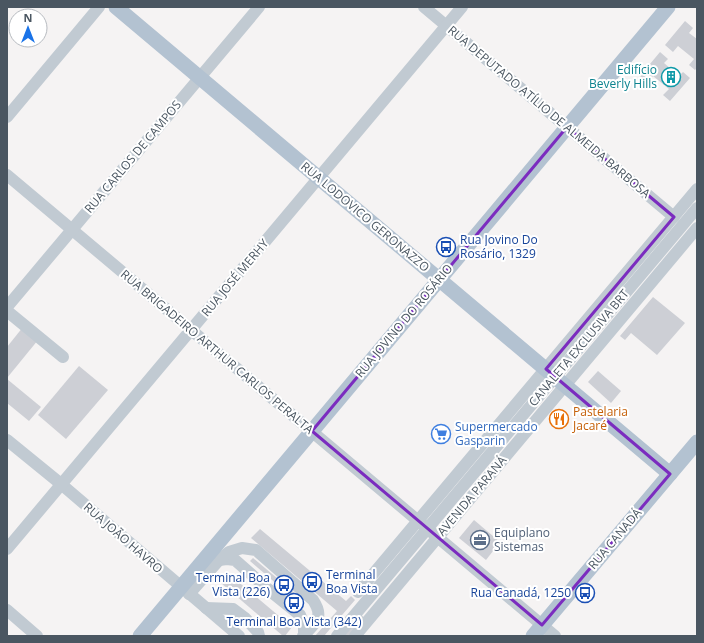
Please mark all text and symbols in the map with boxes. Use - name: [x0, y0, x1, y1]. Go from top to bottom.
- north arrow: [8, 8, 48, 48]
- text: N: [24, 10, 32, 25]
- street label: RUA DEPUTADO ATÍLIO DE ALMEIDA BARBOSA: [444, 22, 655, 202]
- place label: Edifício Beverly Hills: [589, 61, 657, 92]
- building icon: Edifício Beverly Hills: [660, 66, 682, 88]
- street label: RUA CARLOS DE CAMPOS: [80, 97, 185, 217]
- street label: RUA LODOVICO GERONAZZO: [297, 158, 433, 275]
- place label: Rua Jovino Do Rosário, 1329: [460, 231, 538, 262]
- street label: RUA JOSÉ MERHY: [197, 235, 272, 320]
- bus stop icon: Rua Jovino Do Rosário, 1329: [435, 236, 457, 258]
- street label: RUA JOVINO DO ROSÁRIO: [351, 260, 456, 381]
- street label: RUA BRIGADEIRO ARTHUR CARLOS PERALTA: [117, 266, 318, 438]
- street label: CANALETA EXCLUSIVA BRT: [525, 285, 633, 410]
- place label: Pastelaria Jacaré: [572, 403, 628, 434]
- restaurant icon: Pastelaria Jacaré: [548, 408, 570, 430]
- place label: Supermercado Gasparin: [455, 418, 538, 449]
- supermarket icon: Supermercado Gasparin: [430, 423, 452, 445]
- street label: AVENIDA PARANÁ: [433, 452, 510, 539]
- street label: RUA JOÃO HAVRO: [80, 498, 167, 577]
- street label: RUA CANADÁ: [584, 504, 645, 573]
- place label: Equiplano Sistemas: [494, 524, 550, 555]
- office icon: Equiplano Sistemas: [469, 529, 491, 551]
- place label: Terminal Boa Vista: [326, 566, 378, 597]
- place label: Terminal Boa Vista (226): [196, 569, 270, 600]
- bus stop icon: Terminal Boa Vista: [301, 571, 323, 593]
- bus stop icon: Terminal Boa Vista (226): [273, 574, 295, 596]
- bus stop icon: Rua Canadá, 1250: [574, 582, 596, 604]
- place label: Rua Canadá, 1250: [471, 584, 571, 601]
- bus stop icon: Terminal Boa Vista (342): [283, 592, 305, 614]
- place label: Terminal Boa Vista (342): [227, 613, 362, 630]

